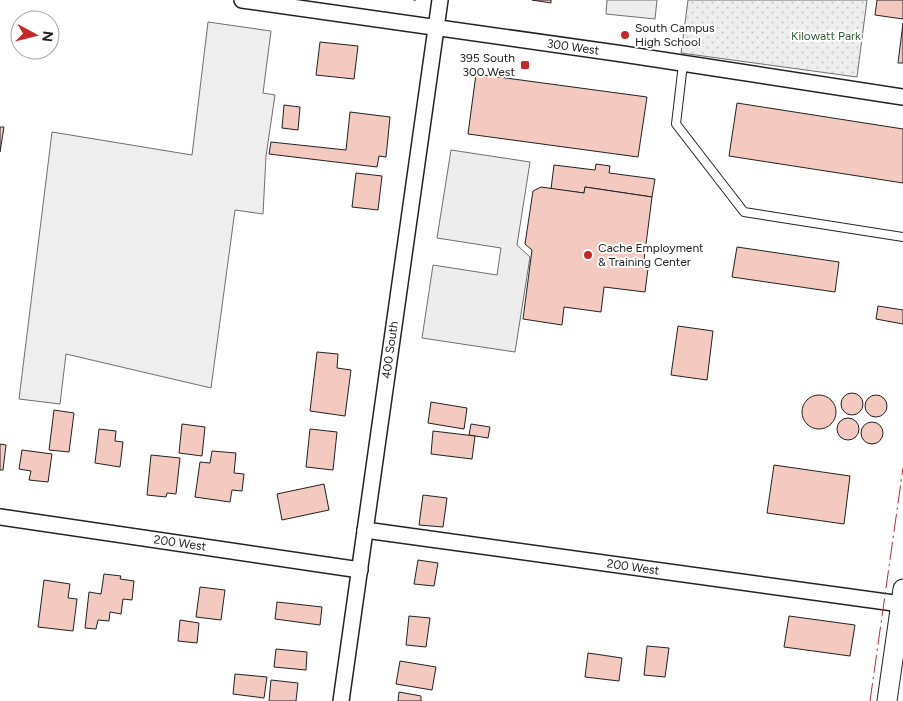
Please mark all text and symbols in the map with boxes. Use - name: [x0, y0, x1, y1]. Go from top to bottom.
- north arrow: [10, 10, 60, 60]
- place label: South Campus High School: [635, 21, 715, 49]
- marker: South Campus High School: [619, 29, 631, 41]
- park label: Kilowatt Park: [791, 29, 861, 43]
- text: N: [38, 30, 57, 43]
- street label: 300 West: [546, 36, 600, 58]
- place label: 395 South 300 West: [460, 51, 515, 79]
- marker: 395 South 300 West: [519, 59, 531, 71]
- place label: Cache Employment & Training Center: [598, 241, 704, 269]
- marker: Cache Employment & Training Center: [582, 249, 594, 261]
- street label: 400 South: [379, 320, 401, 380]
- street label: 200 West: [153, 532, 208, 554]
- street label: 200 West: [606, 556, 661, 578]

